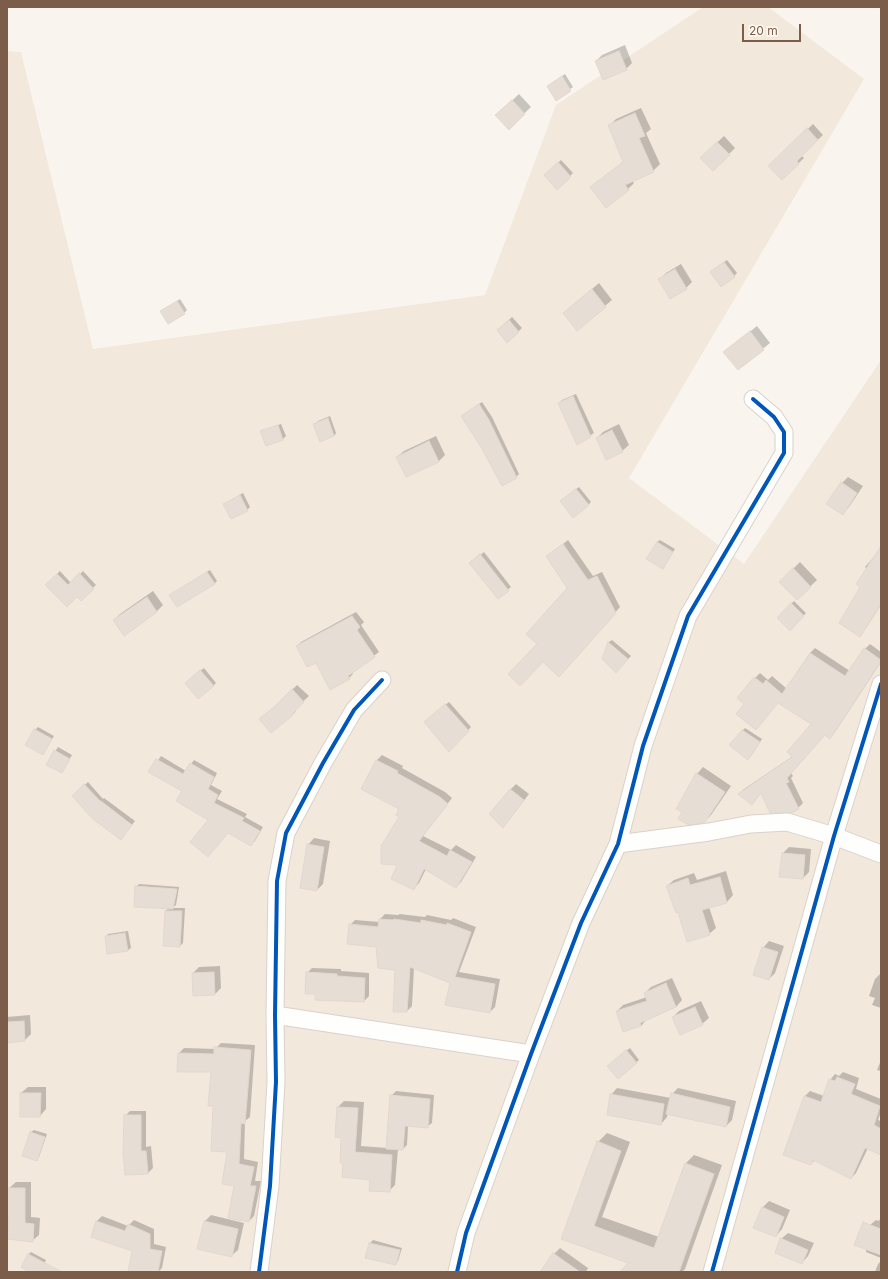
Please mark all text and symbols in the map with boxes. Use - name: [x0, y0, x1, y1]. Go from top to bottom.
- scale bar: [744, 16, 803, 42]
- text: 20 m: [749, 23, 778, 38]

